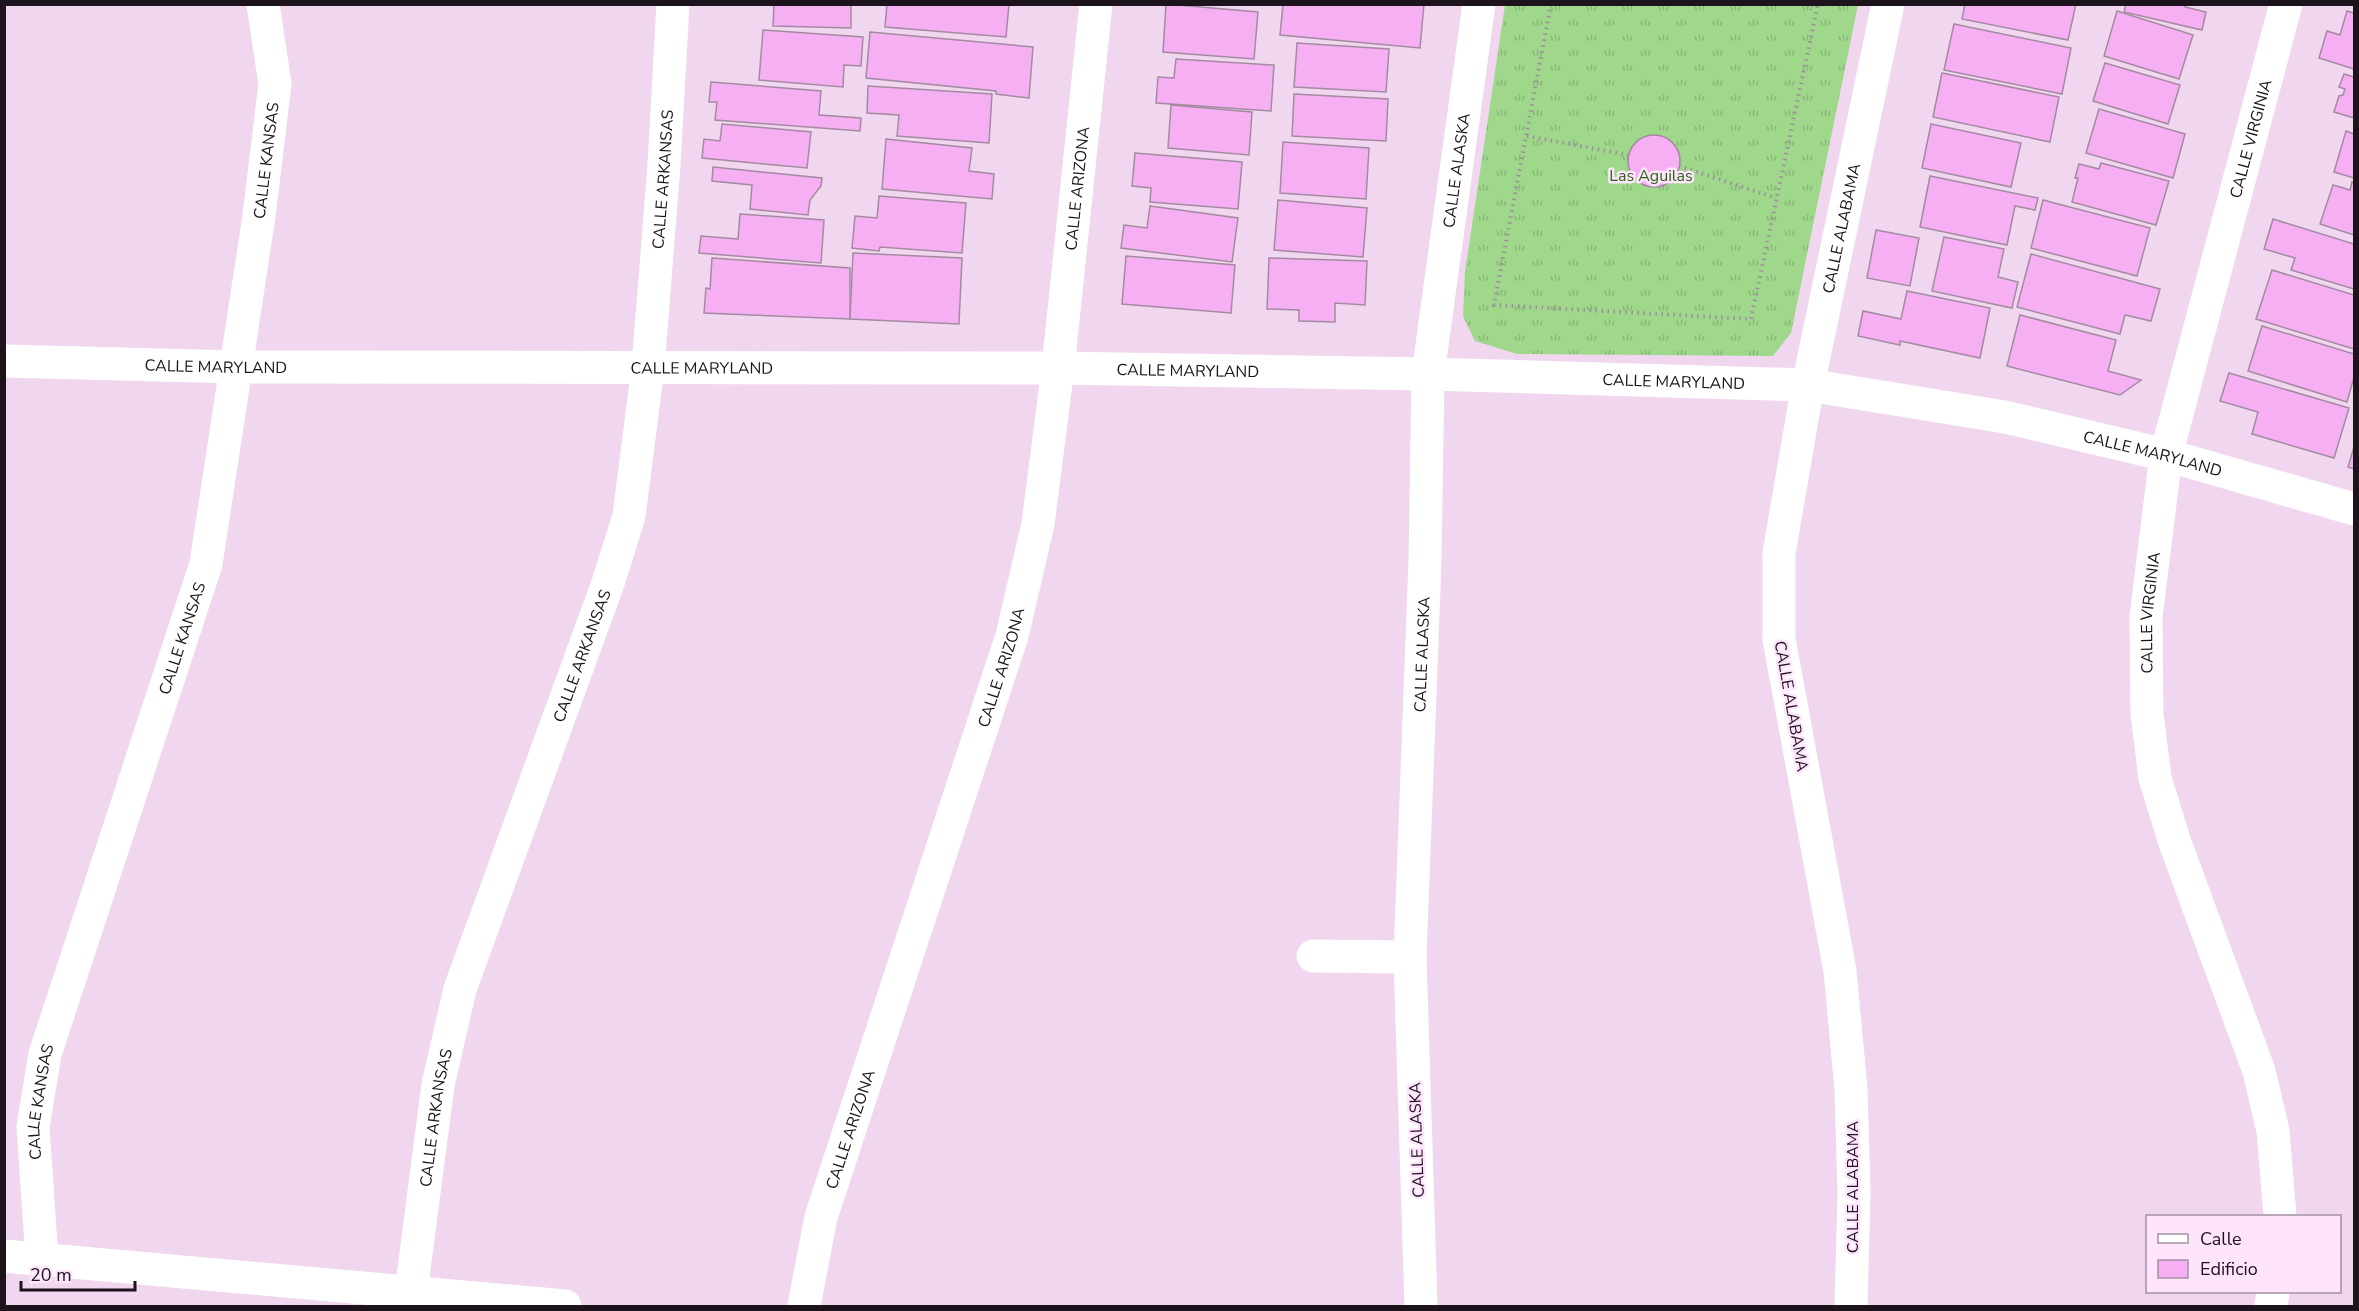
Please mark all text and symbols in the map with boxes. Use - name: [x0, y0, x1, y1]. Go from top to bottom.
- street label: CALLE VIRGINIA: [2225, 77, 2278, 201]
- street label: CALLE KANSAS: [249, 101, 285, 220]
- street label: CALLE ARKANSAS: [647, 109, 679, 250]
- street label: CALLE ALASKA: [1438, 111, 1476, 229]
- street label: CALLE ARIZONA: [1060, 125, 1095, 252]
- street label: CALLE ALABAMA: [1818, 161, 1866, 295]
- park label: Las Aguilas: [1609, 165, 1693, 187]
- street label: CALLE MARYLAND: [144, 355, 287, 379]
- street label: CALLE MARYLAND: [631, 357, 773, 380]
- street label: CALLE MARYLAND: [1116, 359, 1259, 383]
- street label: CALLE MARYLAND: [1602, 369, 1745, 395]
- street label: CALLE MARYLAND: [2081, 426, 2225, 483]
- street label: CALLE VIRGINIA: [2136, 550, 2166, 674]
- street label: CALLE KANSAS: [154, 579, 211, 698]
- street label: CALLE ARKANSAS: [548, 586, 617, 725]
- street label: CALLE ALASKA: [1409, 596, 1436, 713]
- street label: CALLE ARIZONA: [973, 605, 1030, 730]
- street label: CALLE ALABAMA: [1769, 639, 1813, 774]
- street label: CALLE KANSAS: [23, 1041, 60, 1161]
- street label: CALLE ARKANSAS: [415, 1046, 458, 1188]
- street label: CALLE ARIZONA: [821, 1067, 881, 1192]
- street label: CALLE ALASKA: [1404, 1081, 1430, 1198]
- street label: CALLE ALABAMA: [1842, 1120, 1864, 1253]
- legend: [2146, 1215, 2341, 1293]
- text: Calle: [2200, 1227, 2242, 1251]
- scale bar: [21, 1254, 135, 1292]
- text: Edificio: [2200, 1257, 2258, 1281]
- text: 20 m: [30, 1263, 72, 1287]

